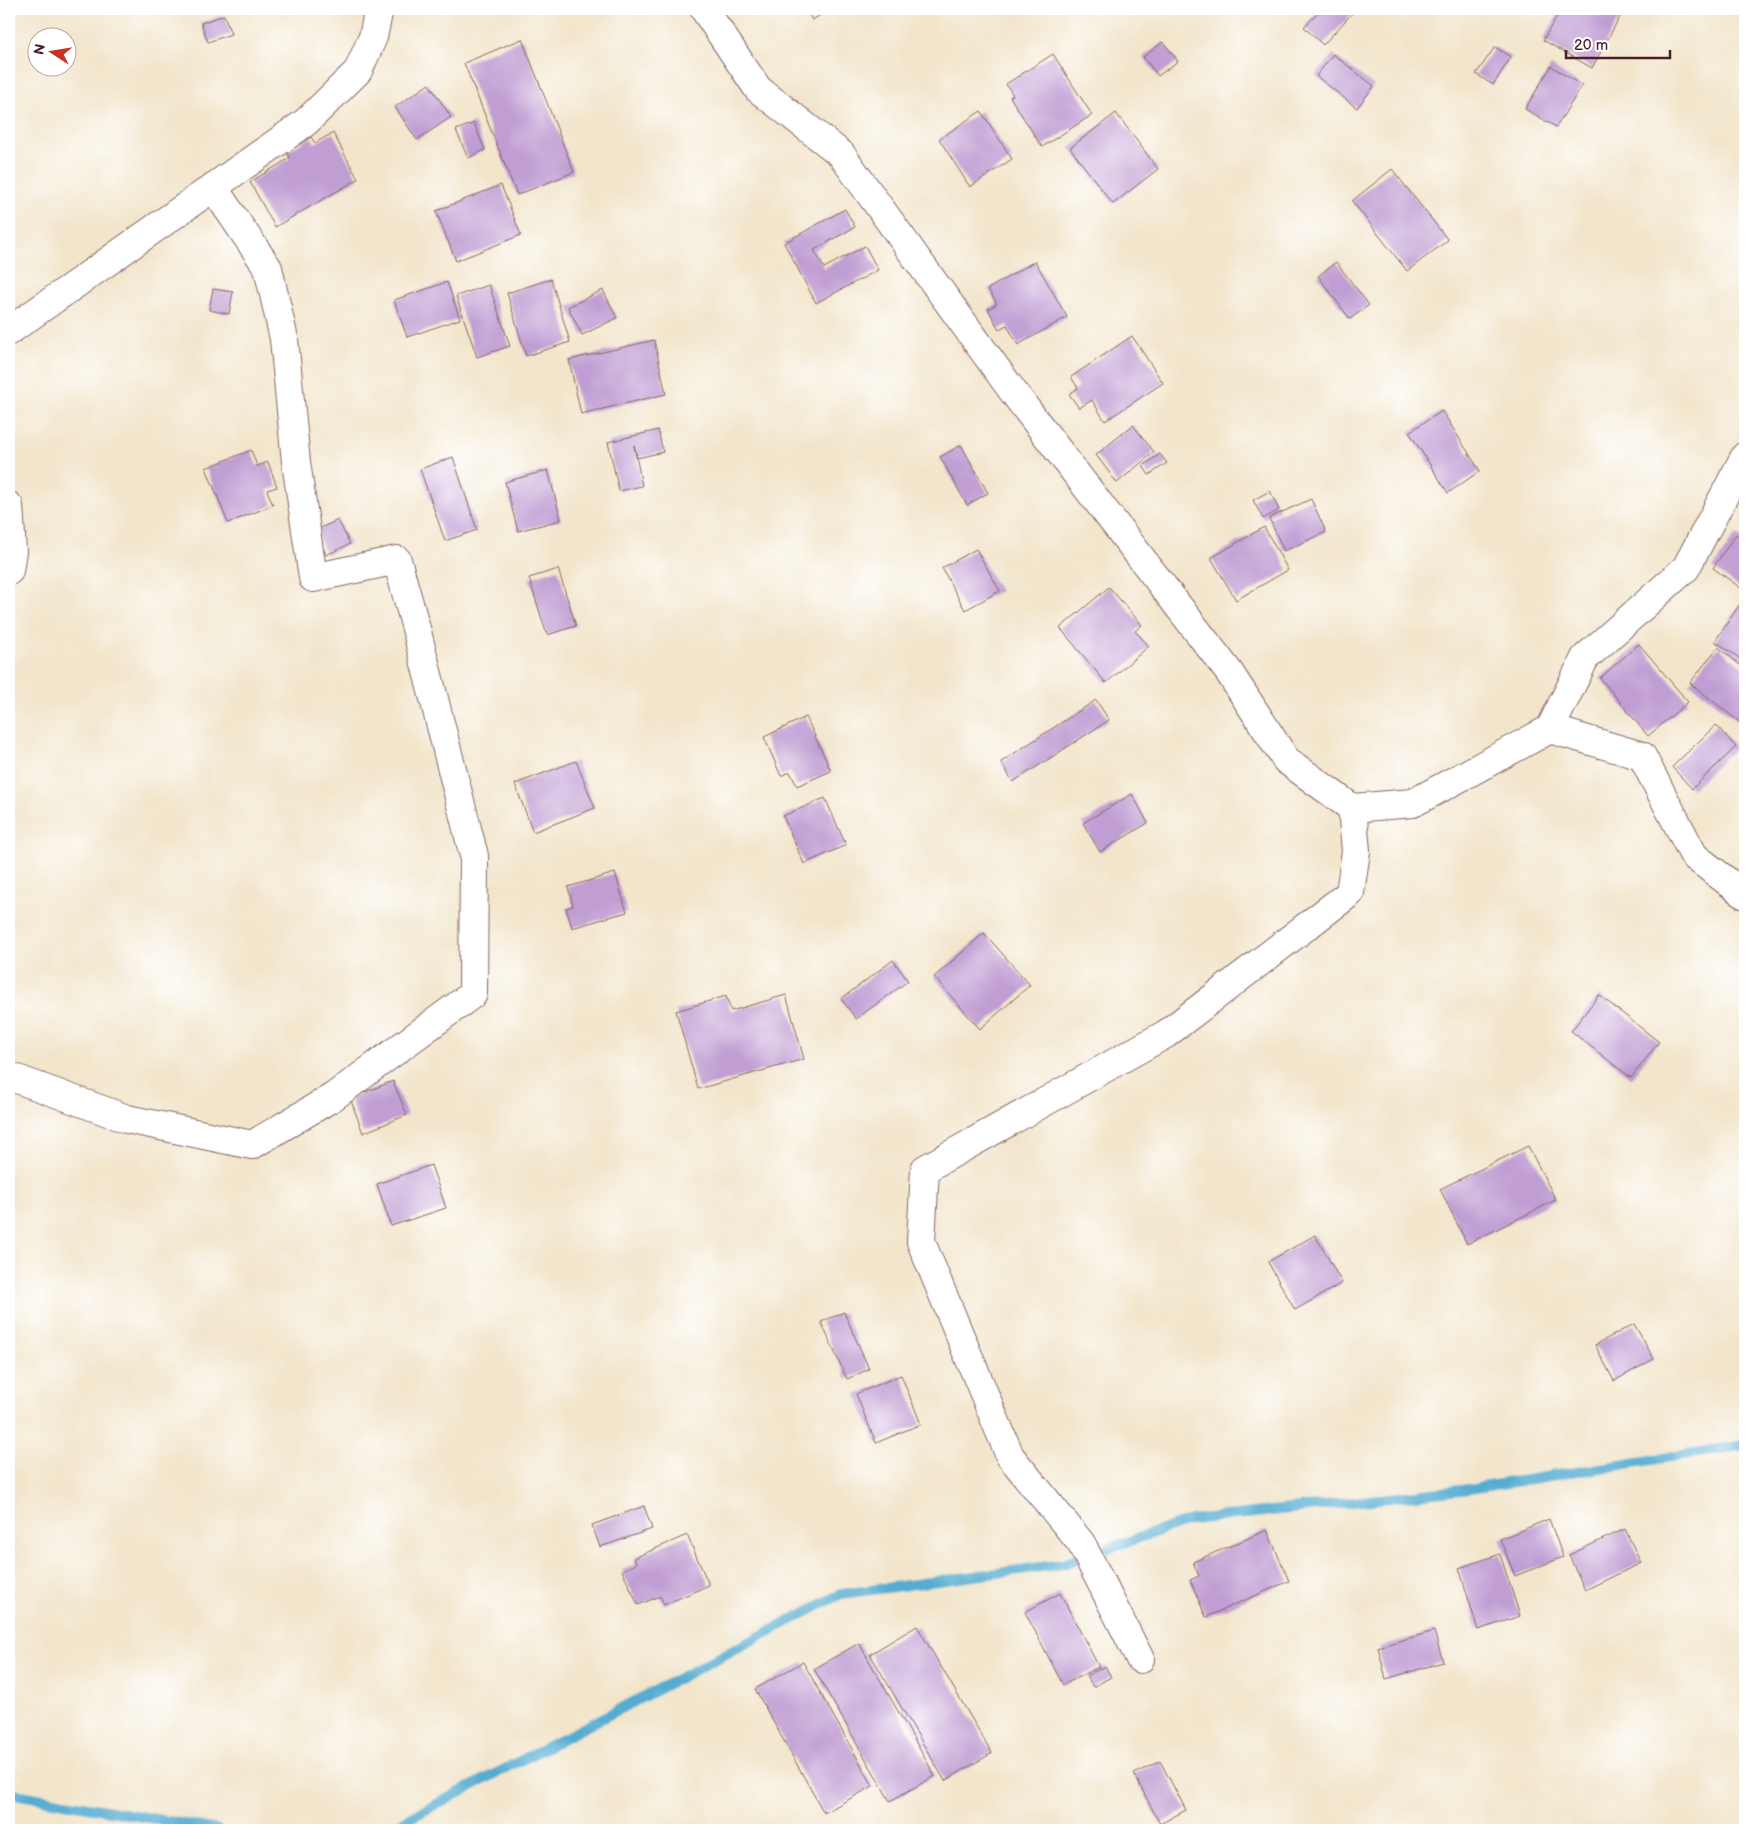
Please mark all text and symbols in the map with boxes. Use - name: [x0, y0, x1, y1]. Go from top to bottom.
- north arrow: [28, 28, 78, 78]
- scale bar: [1566, 28, 1670, 60]
- text: 20 m: [1574, 36, 1608, 55]
- text: N: [30, 42, 49, 56]

